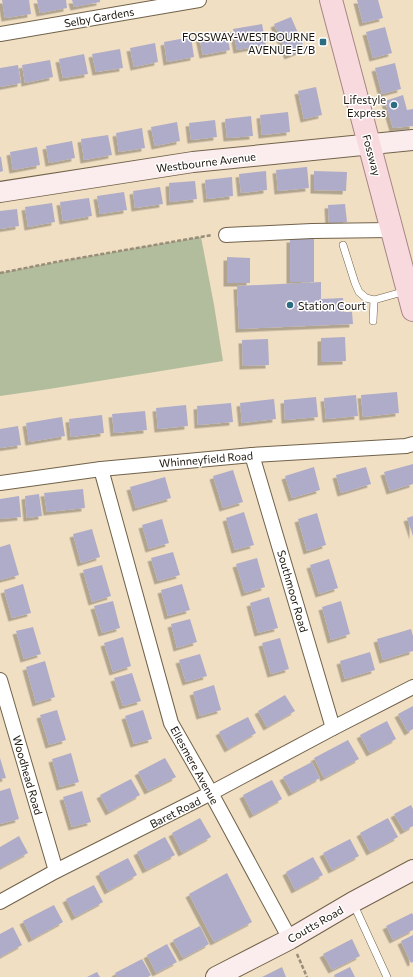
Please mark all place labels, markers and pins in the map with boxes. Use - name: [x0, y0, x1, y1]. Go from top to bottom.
- place label: FOSSWAY-WESTBOURNE AVENUE-E/B: [182, 30, 315, 56]
- marker: FOSSWAY-WESTBOURNE AVENUE-E/B: [318, 37, 328, 47]
- place label: Lifestyle Express: [343, 93, 386, 119]
- marker: Lifestyle Express: [389, 100, 399, 110]
- place label: Station Court: [298, 299, 367, 312]
- marker: Station Court: [285, 300, 295, 310]

